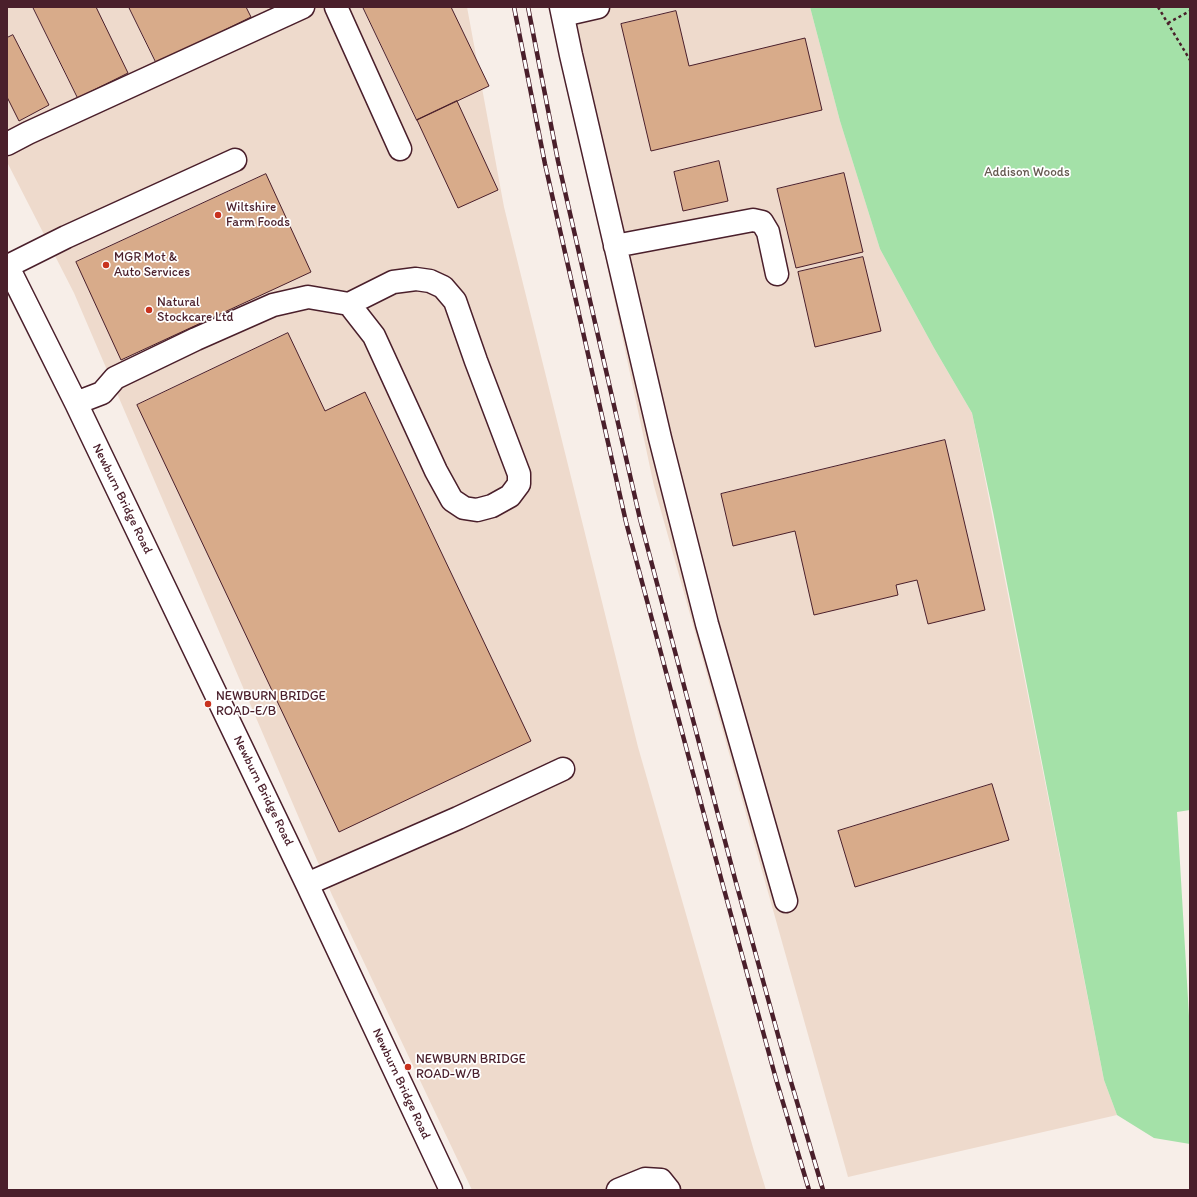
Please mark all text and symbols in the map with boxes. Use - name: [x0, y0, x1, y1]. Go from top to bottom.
- park label: Addison Woods: [984, 165, 1070, 181]
- place label: Wiltshire Farm Foods: [226, 200, 290, 231]
- marker: Wiltshire Farm Foods: [213, 210, 223, 220]
- place label: MGR Mot & Auto Services: [114, 250, 190, 281]
- marker: MGR Mot & Auto Services: [101, 260, 111, 270]
- place label: Natural Stockcare Ltd: [157, 295, 233, 326]
- marker: Natural Stockcare Ltd: [144, 305, 154, 315]
- street label: Newburn Bridge Road: [89, 441, 155, 557]
- place label: NEWBURN BRIDGE ROAD-E/B: [216, 689, 326, 720]
- marker: NEWBURN BRIDGE ROAD-E/B: [203, 699, 213, 709]
- street label: Newburn Bridge Road: [230, 733, 296, 849]
- street label: Newburn Bridge Road: [368, 1026, 434, 1142]
- place label: NEWBURN BRIDGE ROAD-W/B: [416, 1052, 526, 1083]
- marker: NEWBURN BRIDGE ROAD-W/B: [403, 1062, 413, 1072]

